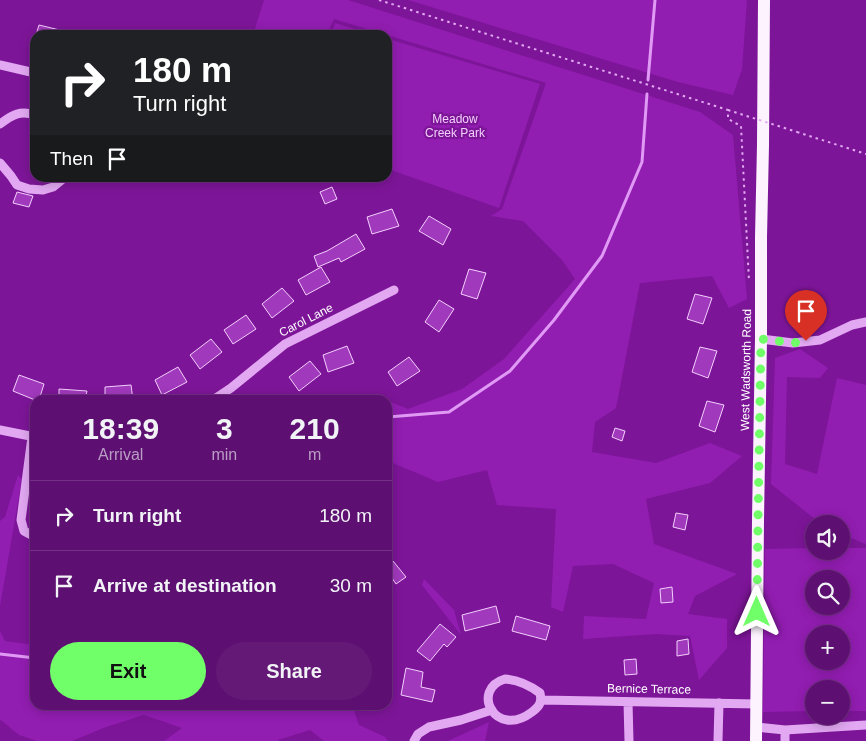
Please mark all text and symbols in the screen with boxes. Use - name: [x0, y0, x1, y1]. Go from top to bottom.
- icon: right: [50, 50, 115, 115]
- text: 180 m: [133, 50, 232, 89]
- text: Turn right: [133, 91, 226, 116]
- park label: Meadow Creek Park: [425, 112, 486, 140]
- icon: arrive: [103, 145, 131, 173]
- text: Then: [50, 148, 93, 169]
- pin: [785, 290, 827, 341]
- icon: arrive: [792, 297, 820, 325]
- street label: Carol Lane: [277, 300, 336, 340]
- street label: West Wadsworth Road: [738, 309, 754, 431]
- text: 18:39: [82, 412, 159, 445]
- text: 3: [216, 412, 233, 445]
- text: 210: [290, 412, 340, 445]
- text: Arrival: [98, 446, 143, 463]
- text: min: [211, 446, 237, 463]
- text: m: [308, 446, 321, 463]
- icon: right: [50, 502, 78, 530]
- text: Turn right: [93, 505, 181, 526]
- text: 180 m: [319, 505, 372, 526]
- map controls: [805, 515, 850, 725]
- button: sound: [805, 515, 850, 560]
- button: search: [805, 570, 850, 615]
- icon: arrive: [50, 572, 78, 600]
- text: Arrive at destination: [93, 575, 277, 596]
- text: 30 m: [330, 575, 372, 596]
- position arrow: [730, 585, 782, 637]
- button: +: [805, 625, 850, 670]
- button: Exit: [50, 642, 206, 700]
- button: Share: [216, 642, 372, 700]
- button: −: [805, 680, 850, 725]
- street label: Bernice Terrace: [607, 681, 691, 697]

